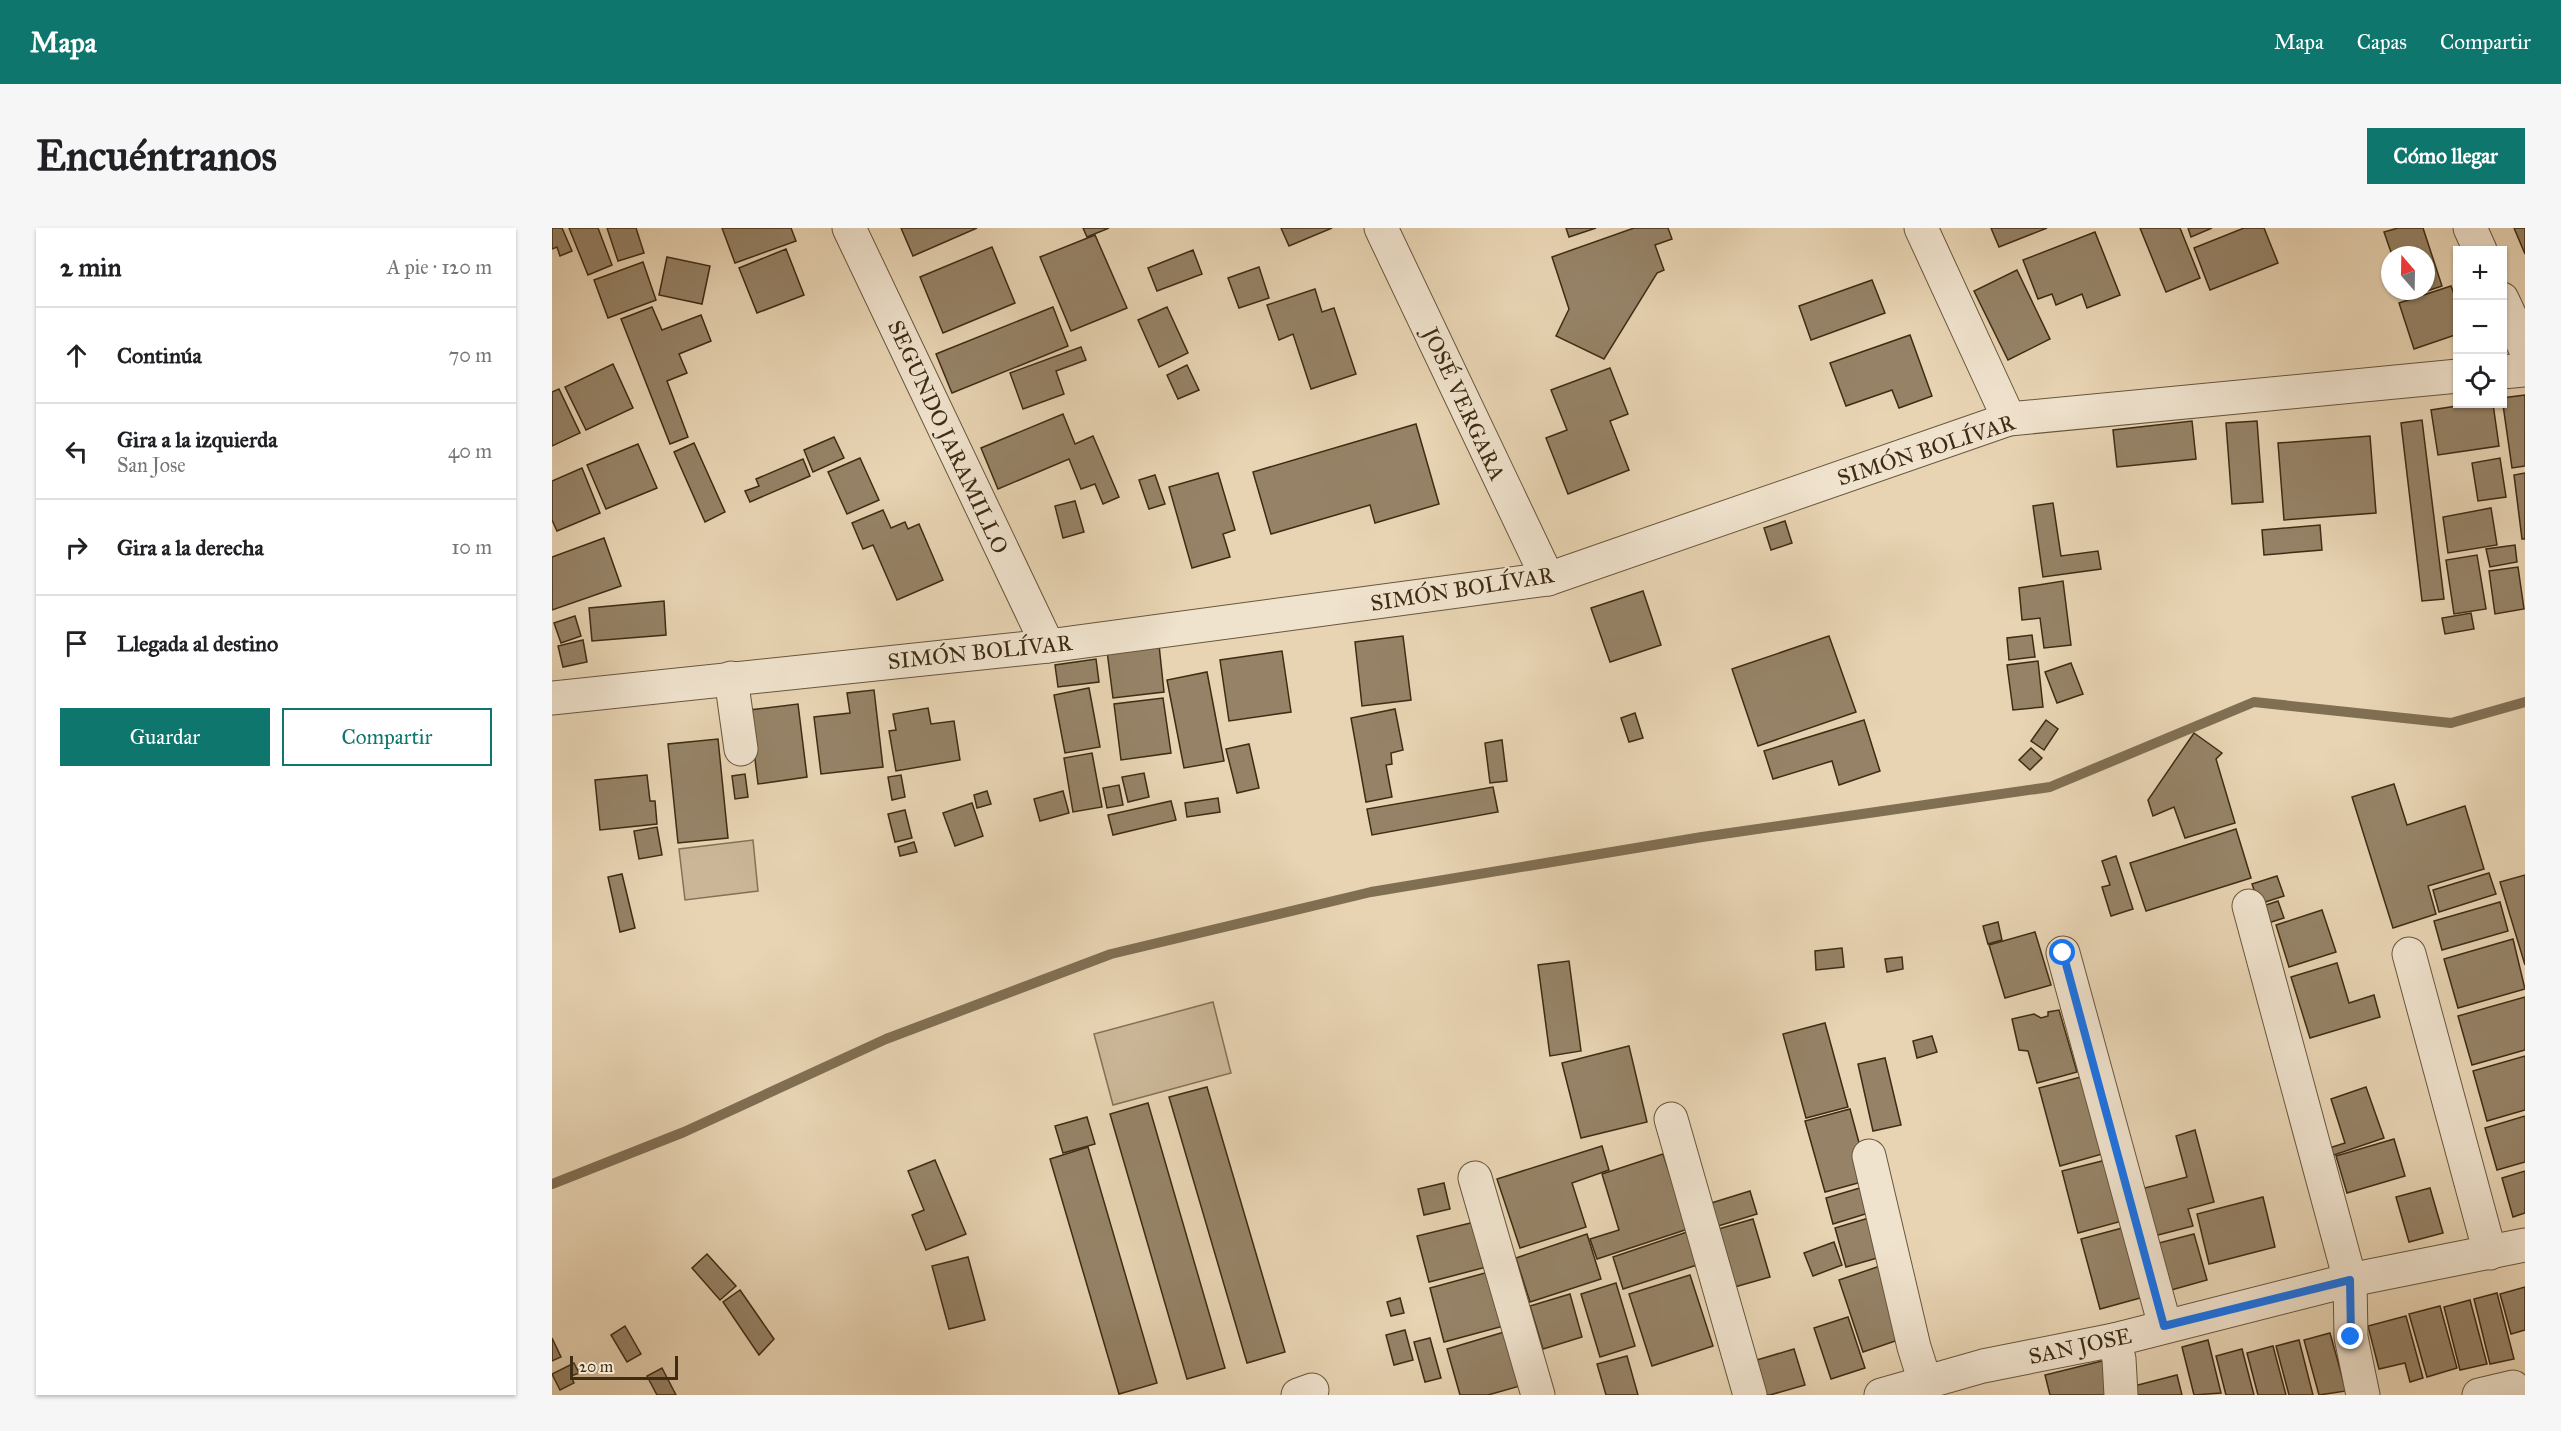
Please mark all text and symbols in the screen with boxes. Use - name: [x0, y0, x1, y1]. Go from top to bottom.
- text: Mapa: [30, 25, 97, 60]
- text: Mapa: [2274, 29, 2324, 55]
- text: Capas: [2357, 29, 2407, 55]
- text: Compartir: [2440, 29, 2531, 55]
- button: Cómo llegar: [2367, 128, 2525, 184]
- text: Encuéntranos: [36, 130, 277, 182]
- north arrow: [2381, 246, 2435, 300]
- map controls: [2453, 246, 2507, 408]
- button: +: [2453, 246, 2507, 300]
- text: 2 min: [60, 251, 121, 283]
- text: A pie · 120 m: [387, 255, 492, 279]
- button: −: [2453, 300, 2507, 354]
- street label: SEGUNDO JARAMILLO: [882, 316, 1014, 558]
- street label: JOSÉ VERGARA: [1416, 321, 1511, 485]
- icon: ahead: [60, 339, 93, 372]
- text: Continúa: [117, 342, 202, 369]
- text: 70 m: [449, 343, 492, 367]
- button: locate: [2453, 354, 2507, 408]
- street label: SIMÓN BOLÍVAR: [1834, 408, 2019, 491]
- text: Gira a la izquierda: [117, 426, 278, 453]
- icon: left: [60, 435, 93, 468]
- text: 40 m: [448, 439, 492, 463]
- text: San Jose: [117, 453, 186, 477]
- icon: right: [60, 531, 93, 564]
- text: Gira a la derecha: [117, 534, 264, 561]
- text: 10 m: [451, 535, 492, 559]
- street label: SIMÓN BOLÍVAR: [1368, 561, 1556, 617]
- icon: arrive: [60, 627, 93, 660]
- street label: SIMÓN BOLÍVAR: [886, 629, 1074, 675]
- text: Llegada al destino: [117, 630, 278, 657]
- button: Guardar: [60, 708, 270, 766]
- button: Compartir: [282, 708, 492, 766]
- route start: [2049, 939, 2075, 965]
- street label: SAN JOSE: [2026, 1322, 2134, 1370]
- route end: [2337, 1323, 2363, 1349]
- scale bar: [570, 1353, 678, 1380]
- text: 20 m: [579, 1357, 613, 1376]

